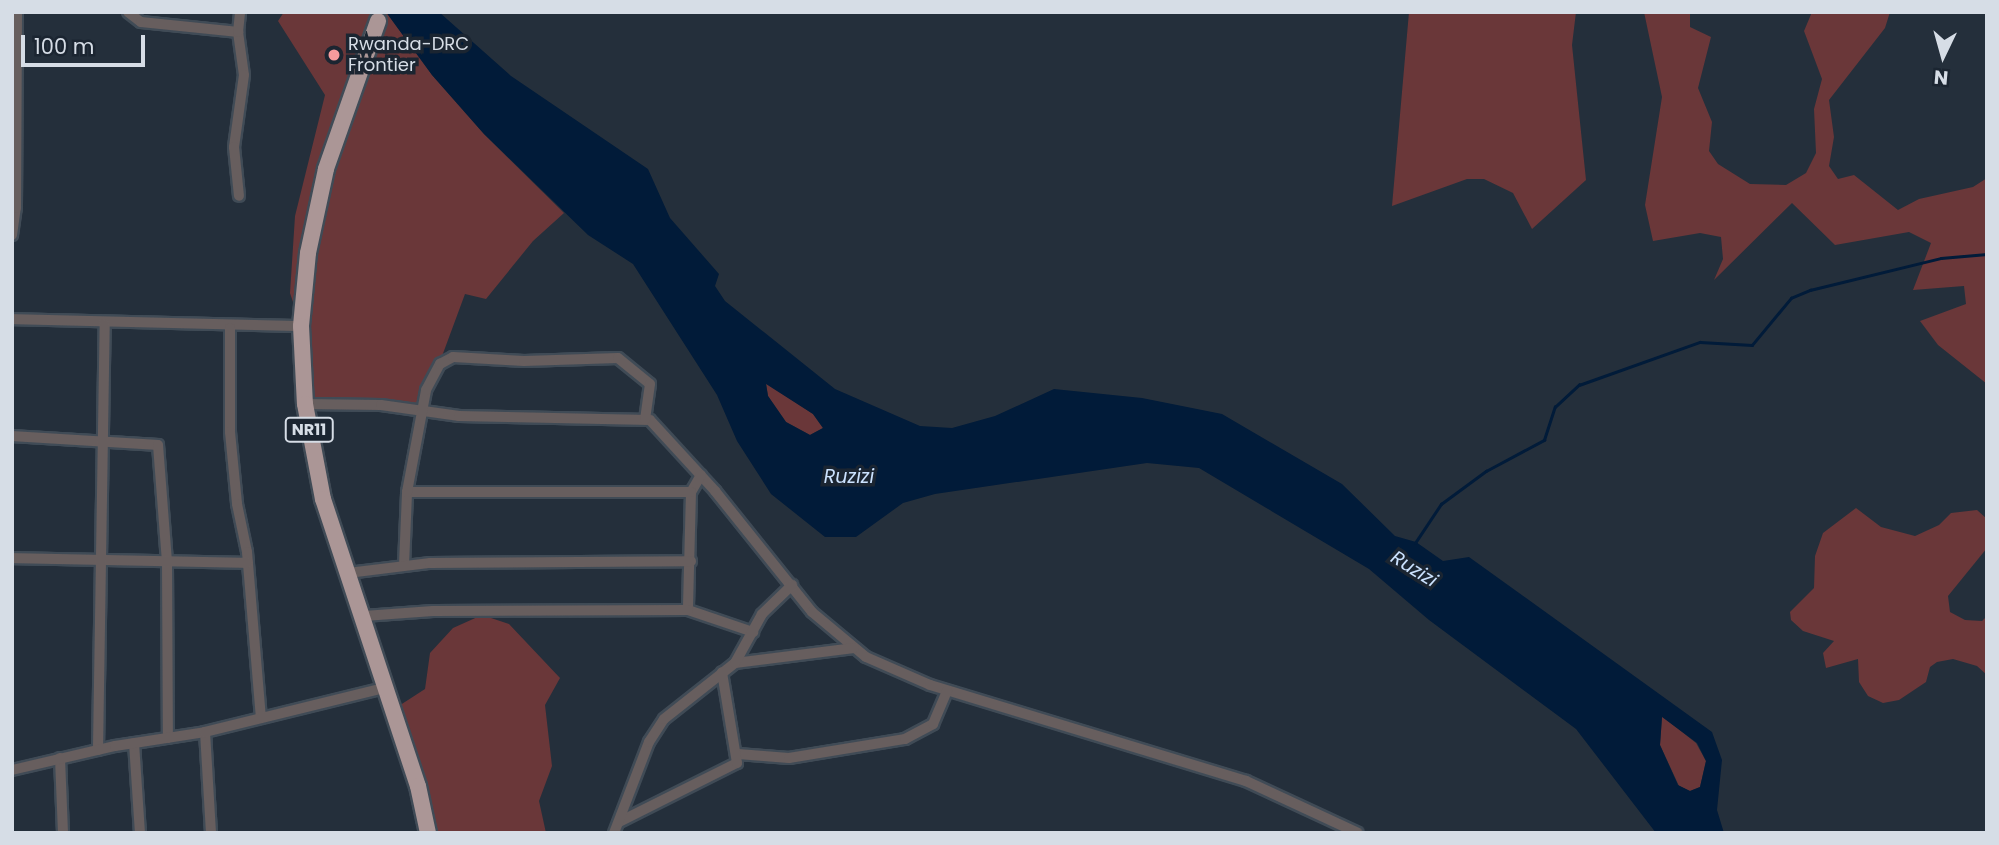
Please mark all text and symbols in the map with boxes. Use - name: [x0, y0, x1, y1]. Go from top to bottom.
- scale bar: [24, 21, 149, 65]
- north arrow: [1908, 21, 1978, 91]
- text: 100 m: [34, 32, 94, 61]
- place label: Rwanda-DRC Frontier: [348, 34, 469, 76]
- marker: Rwanda-DRC Frontier: [326, 47, 342, 63]
- text: N: [1933, 63, 1949, 91]
- road number: NR11: [284, 418, 334, 442]
- water label: Ruzizi: [824, 466, 874, 488]
- water label: Ruzizi: [1387, 546, 1441, 592]

